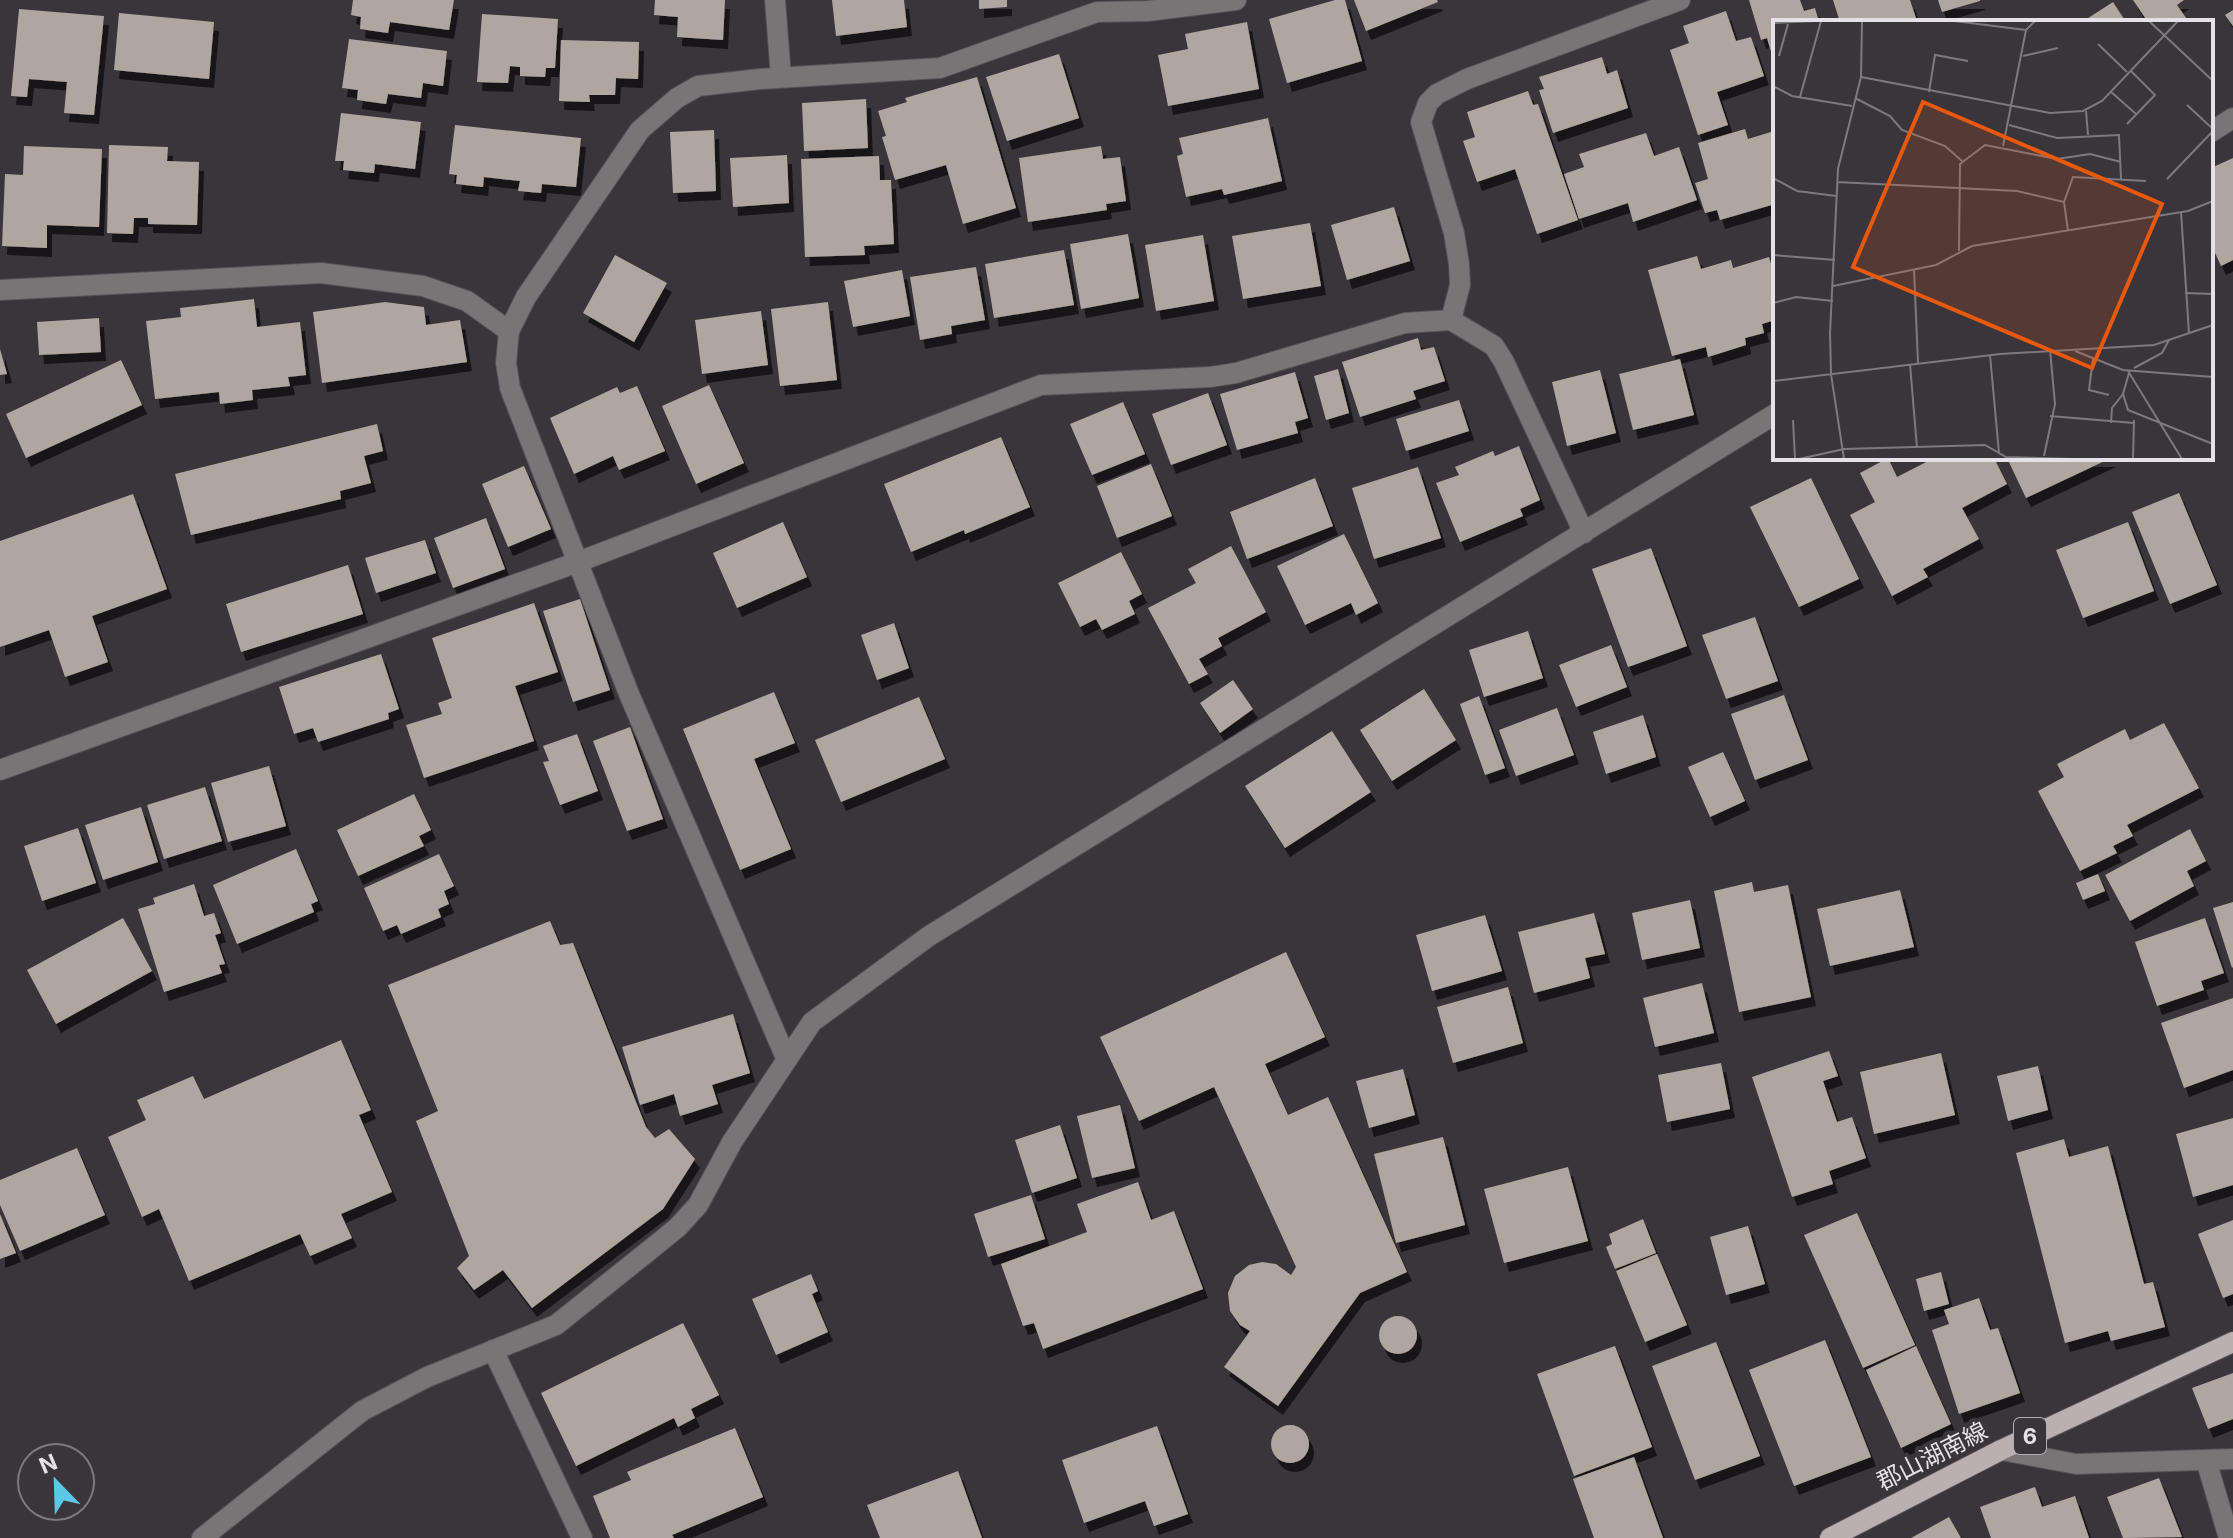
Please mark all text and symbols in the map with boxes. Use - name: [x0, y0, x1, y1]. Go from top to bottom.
- inset map: [1773, 20, 2213, 460]
- street label: 郡山湖南線: [1872, 1416, 1992, 1496]
- road number: 6: [2014, 1418, 2046, 1454]
- north arrow: [16, 1442, 96, 1522]
- text: N: [35, 1448, 61, 1479]

